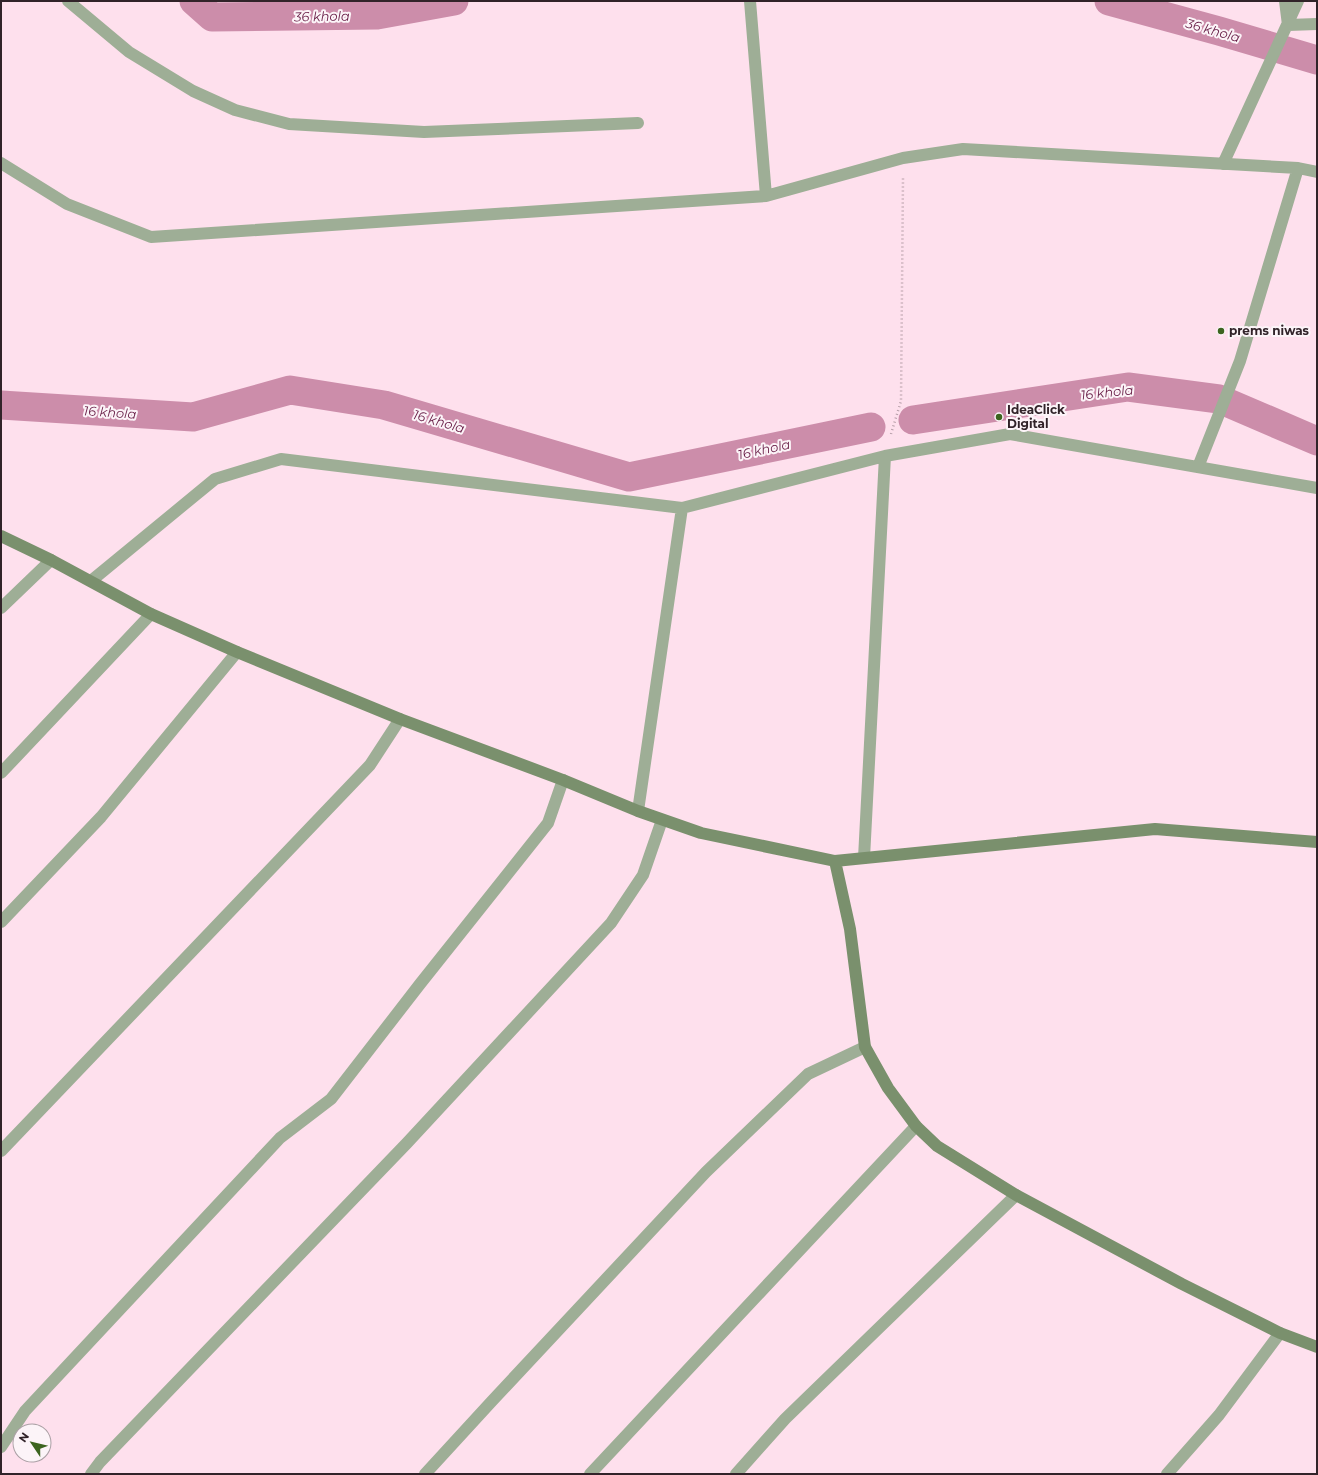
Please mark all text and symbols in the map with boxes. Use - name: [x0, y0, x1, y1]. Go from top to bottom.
- water label: 36 khola: [293, 8, 350, 25]
- water label: 36 khola: [1183, 14, 1242, 45]
- place label: prems niwas: [1229, 323, 1310, 338]
- marker: prems niwas: [1216, 326, 1226, 336]
- water label: 16 khola: [1080, 381, 1134, 403]
- water label: 16 khola: [83, 402, 137, 422]
- place label: IdeaClick Digital: [1007, 402, 1065, 431]
- water label: 16 khola: [411, 406, 467, 436]
- marker: IdeaClick Digital: [994, 412, 1004, 422]
- water label: 16 khola: [736, 436, 792, 462]
- north arrow: [12, 1423, 52, 1463]
- text: N: [16, 1430, 32, 1445]

